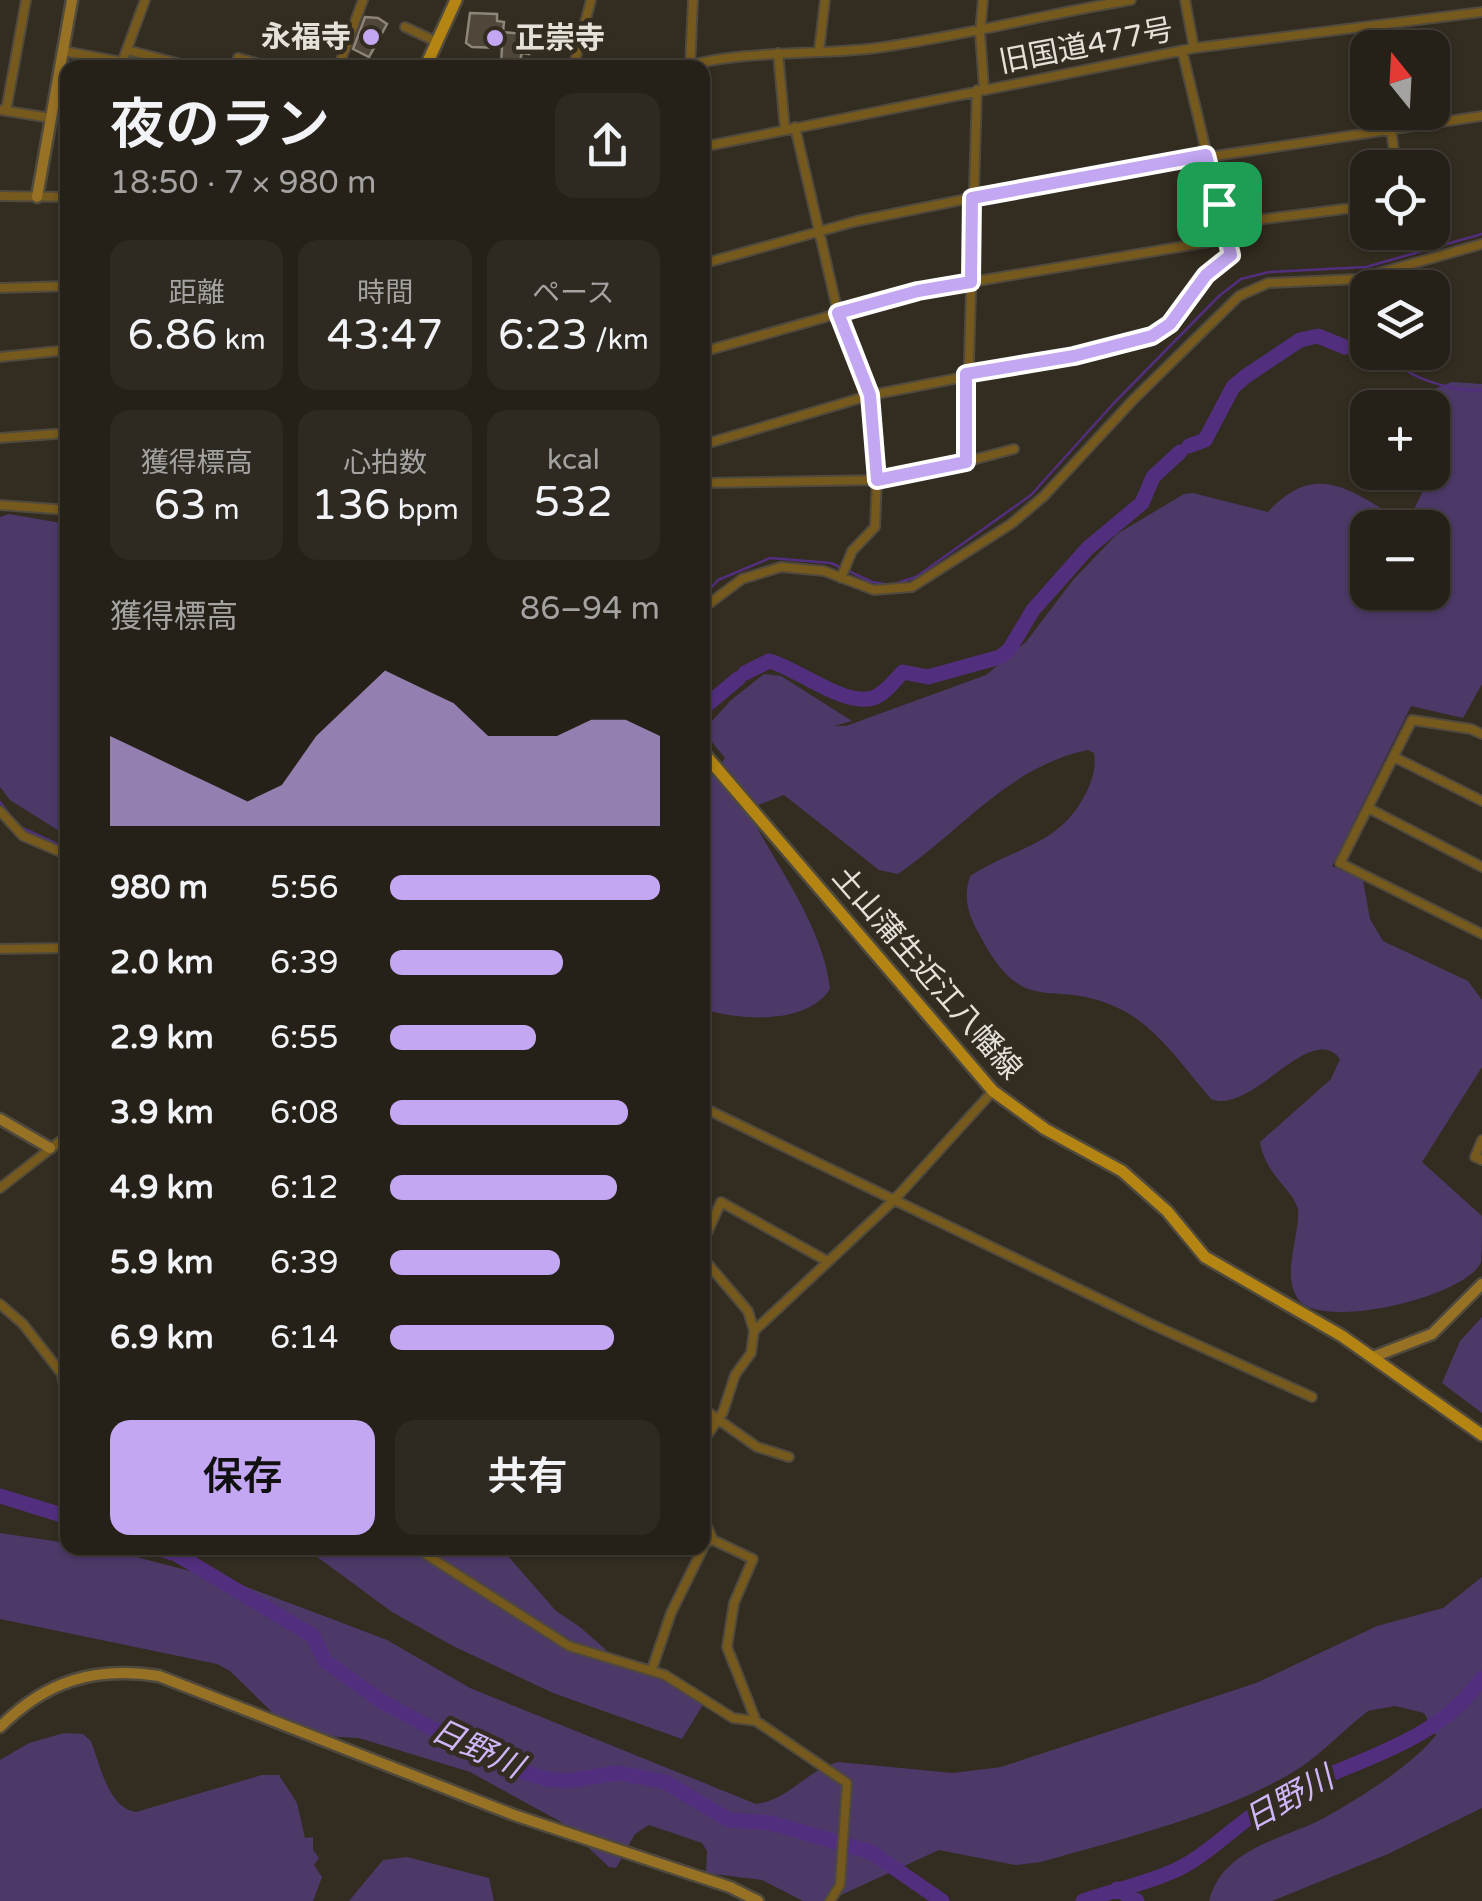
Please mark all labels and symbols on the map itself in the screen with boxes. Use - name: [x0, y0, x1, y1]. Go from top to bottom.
- street label: 旧国道477号: [996, 11, 1176, 81]
- place label: 永福寺: [261, 19, 351, 56]
- place label: 正崇寺: [515, 20, 605, 57]
- marker: 永福寺: [360, 26, 382, 48]
- marker: 正崇寺: [484, 27, 506, 49]
- north arrow: [1350, 30, 1450, 130]
- pin: [1177, 162, 1262, 247]
- street label: 土山蒲生近江八幡線: [824, 859, 1030, 1087]
- water label: 日野川: [425, 1711, 531, 1788]
- water label: 日野川: [1238, 1758, 1343, 1839]

